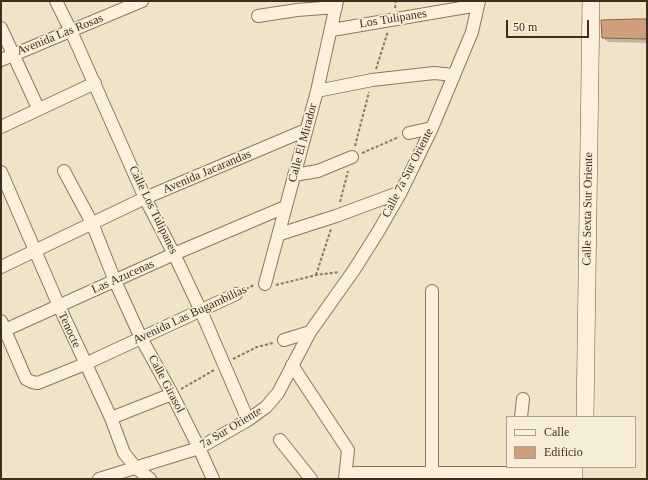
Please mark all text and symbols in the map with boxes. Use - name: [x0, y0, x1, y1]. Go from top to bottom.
- street label: Los Tulipanes: [358, 7, 428, 31]
- street label: Avenida Las Rosas: [15, 11, 105, 59]
- scale bar: [508, 12, 591, 38]
- text: 50 m: [513, 20, 537, 34]
- street label: Calle El Mirador: [286, 102, 320, 184]
- street label: Calle 7a Sur Oriente: [379, 126, 437, 220]
- street label: Avenida Jacarandas: [161, 147, 253, 197]
- street label: Calle Sexta Sur Oriente: [580, 152, 596, 266]
- street label: Calle Los Tulipanes: [125, 164, 181, 256]
- street label: Las Azucenas: [89, 257, 157, 297]
- street label: Avenida Las Bugambilias: [131, 282, 249, 348]
- street label: Tenocte: [54, 310, 84, 350]
- street label: Calle Girasol: [145, 353, 187, 415]
- street label: 7a Sur Oriente: [197, 404, 265, 452]
- legend: [506, 416, 636, 468]
- text: Calle: [544, 425, 569, 439]
- text: Edificio: [544, 445, 583, 459]

